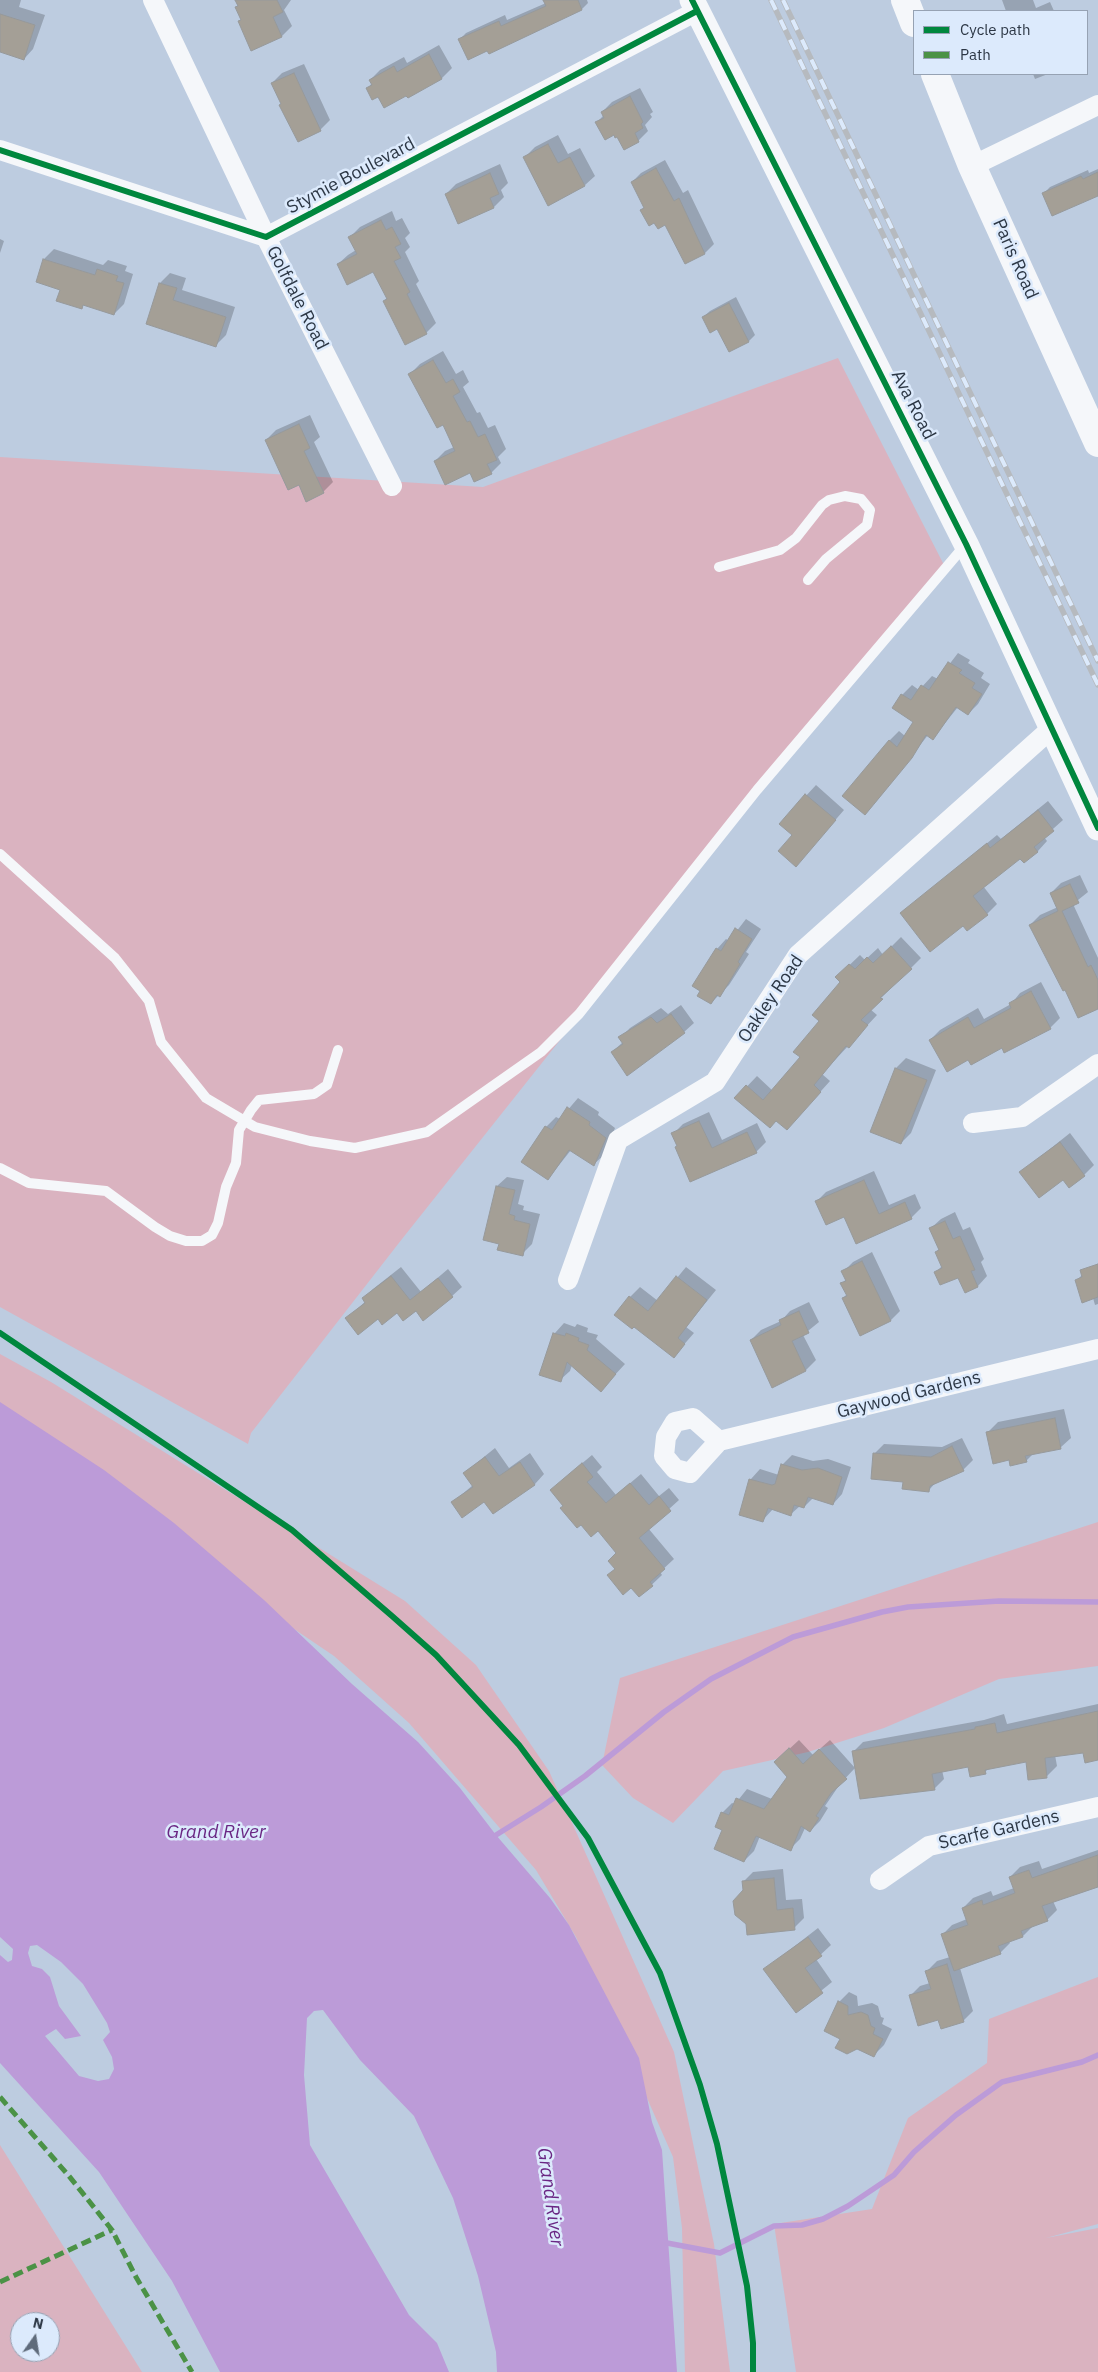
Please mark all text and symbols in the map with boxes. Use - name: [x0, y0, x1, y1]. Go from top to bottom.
- legend: [913, 10, 1088, 75]
- text: Cycle path: [960, 20, 1031, 39]
- text: Path: [960, 45, 991, 64]
- street label: Stymie Boulevard: [283, 133, 419, 219]
- street label: Paris Road: [988, 215, 1042, 303]
- street label: Golfdale Road: [262, 242, 332, 354]
- street label: Ava Road: [886, 367, 940, 443]
- street label: Oakley Road: [734, 951, 808, 1047]
- street label: Gaywood Gardens: [835, 1367, 983, 1423]
- street label: Scarfe Gardens: [936, 1806, 1062, 1854]
- water label: Grand River: [166, 1822, 266, 1844]
- water label: Grand River: [532, 2146, 568, 2248]
- north arrow: [10, 2312, 60, 2362]
- text: N: [31, 2313, 45, 2333]

